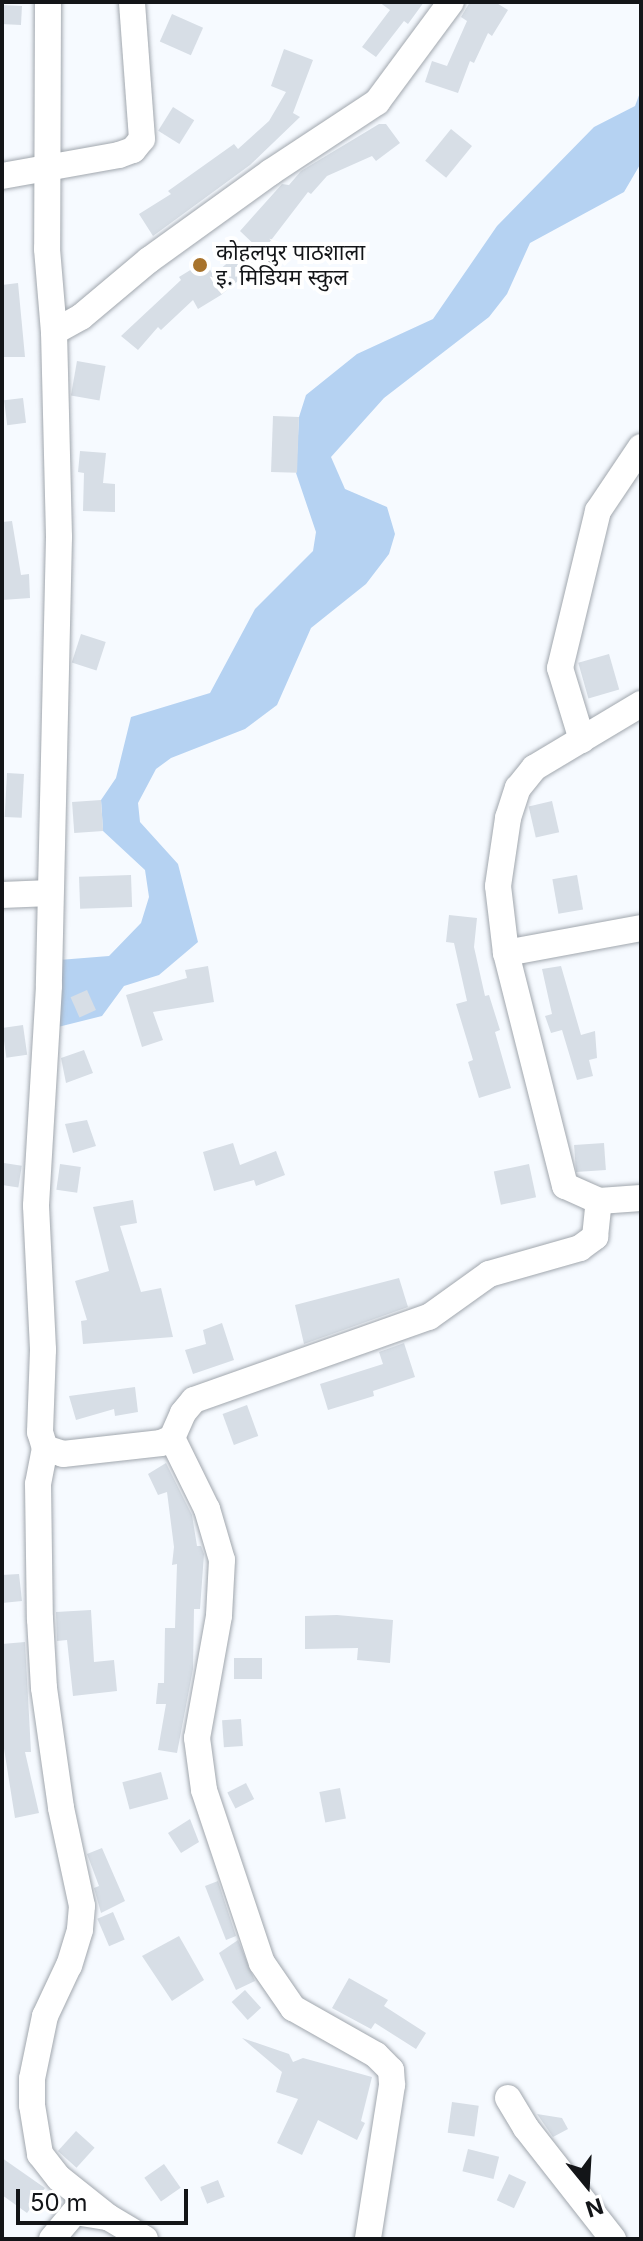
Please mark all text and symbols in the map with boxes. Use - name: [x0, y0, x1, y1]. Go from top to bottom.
- place label: कोहलपुर पाठशाला इ. मिडियम स्कुल: [216, 239, 365, 290]
- marker: कोहलपुर पाठशाला इ. मिडियम स्कुल: [191, 256, 209, 274]
- north arrow: [547, 2145, 627, 2225]
- scale bar: [20, 2173, 192, 2223]
- text: 50 m: [30, 2188, 88, 2217]
- text: N: [582, 2193, 606, 2223]

